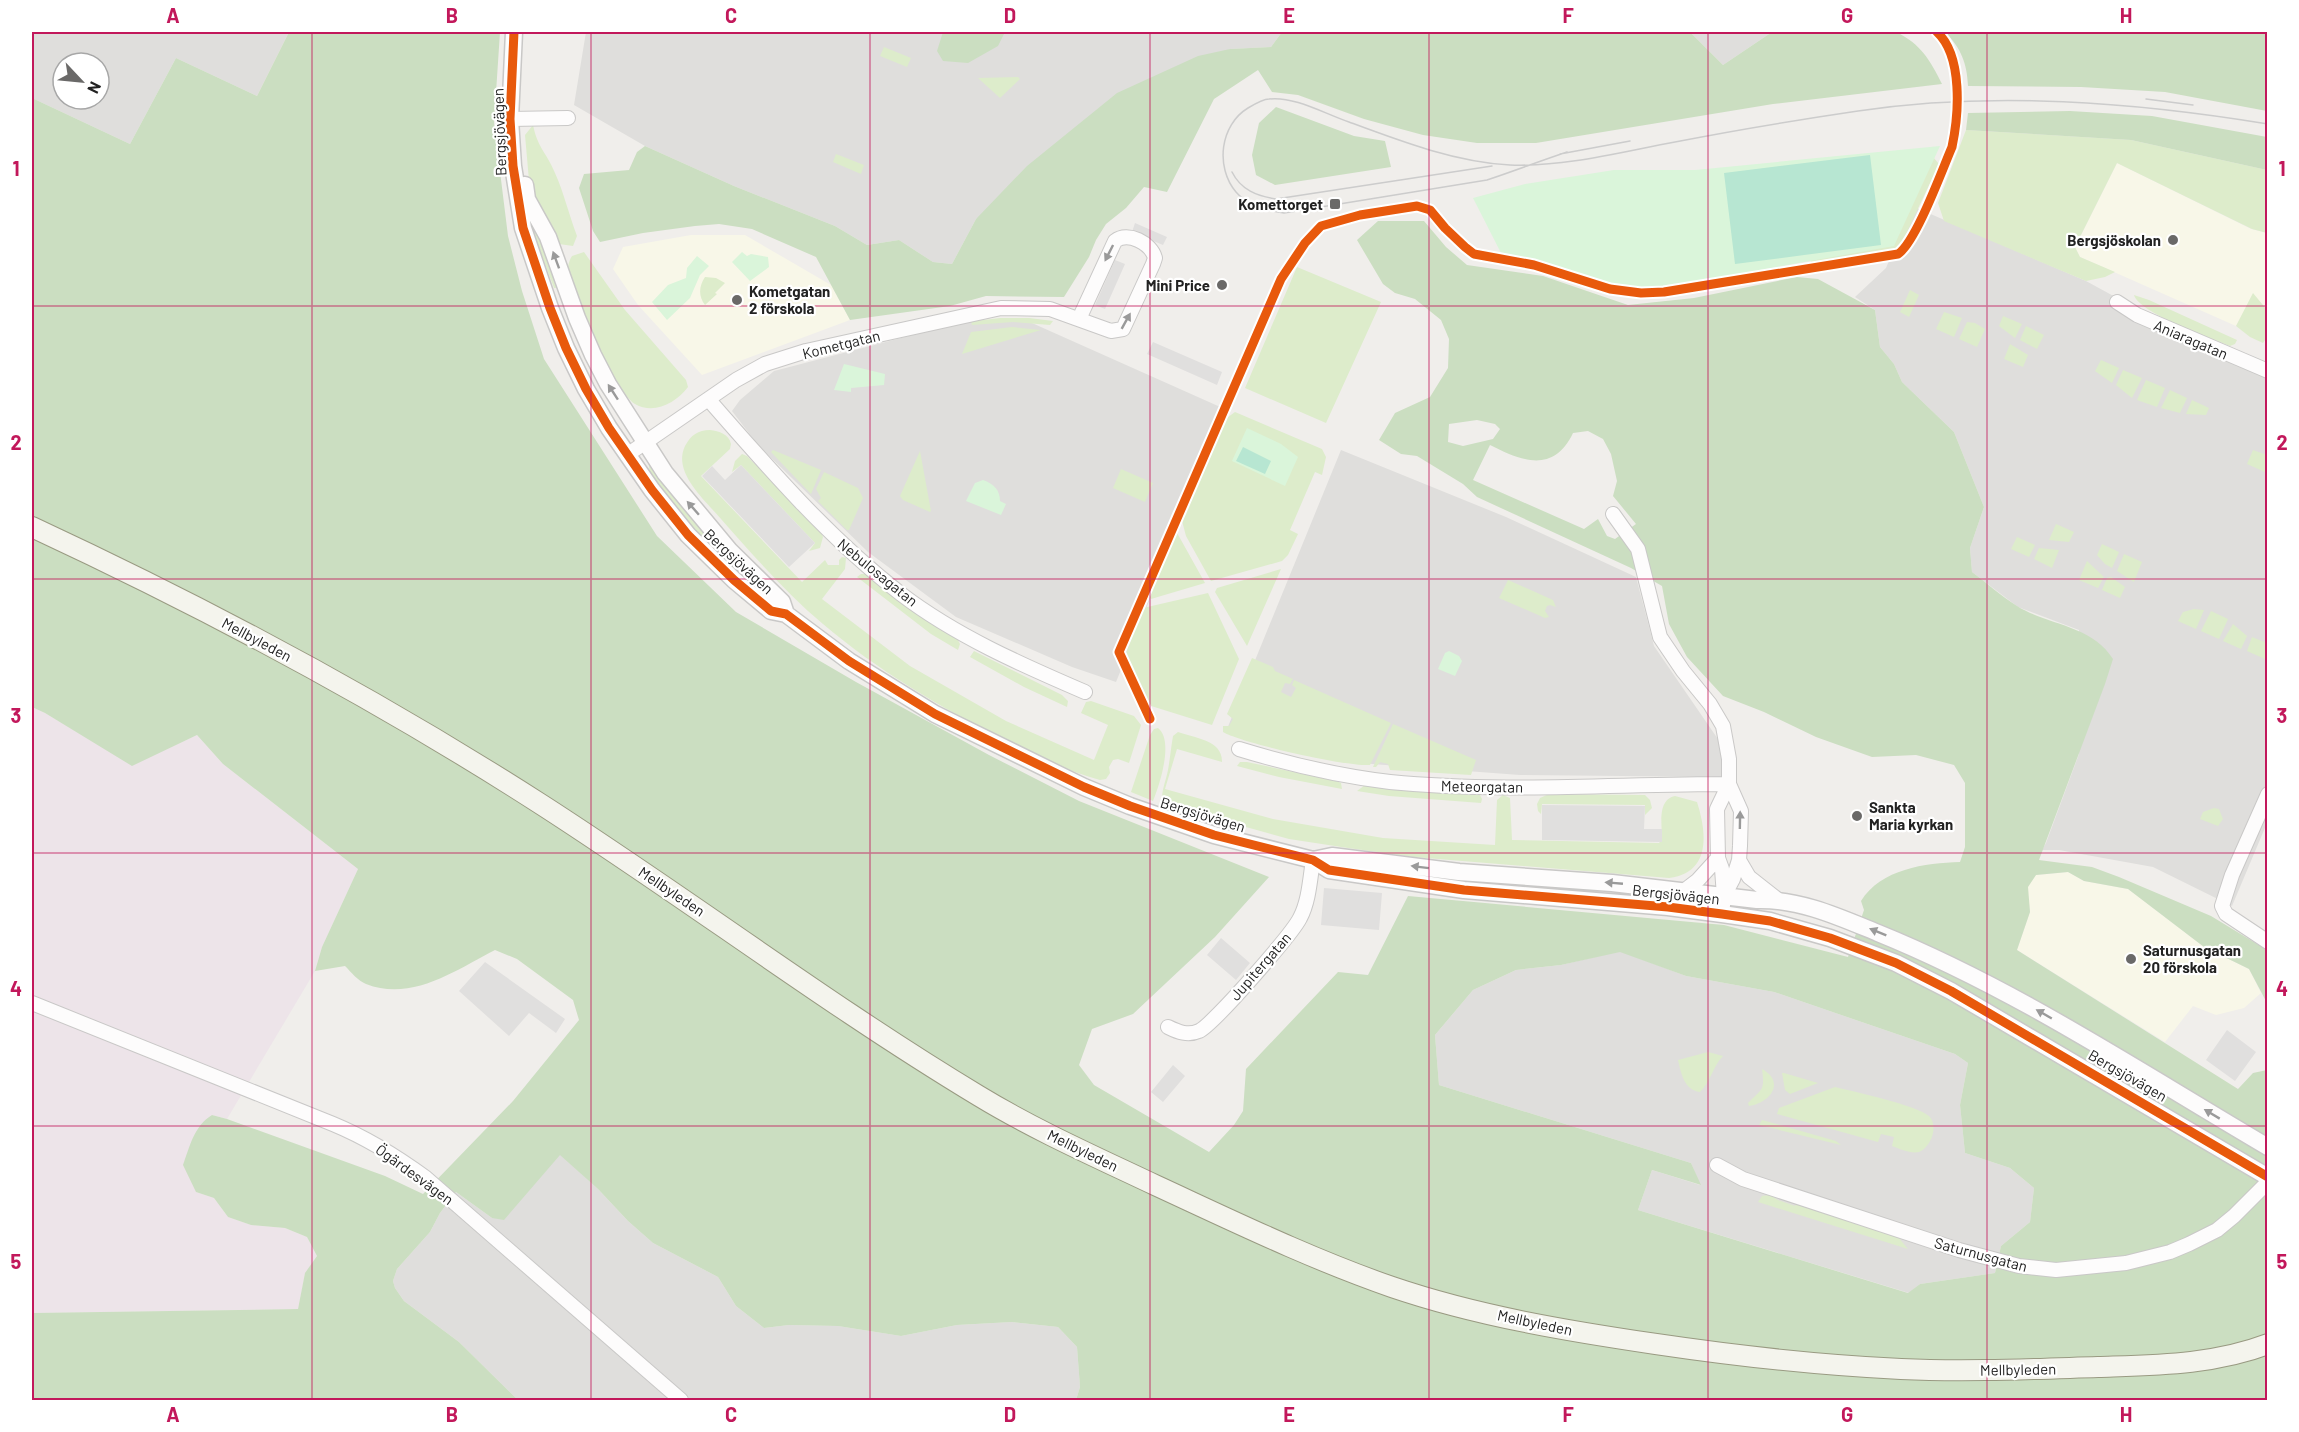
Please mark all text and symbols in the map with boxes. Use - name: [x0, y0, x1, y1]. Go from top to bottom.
- text: A: [166, 3, 180, 27]
- text: B: [446, 3, 458, 27]
- text: C: [725, 3, 737, 27]
- text: D: [1004, 3, 1016, 27]
- text: E: [1283, 3, 1295, 27]
- text: F: [1562, 3, 1574, 27]
- text: G: [1841, 3, 1853, 27]
- text: H: [2120, 3, 2132, 27]
- north arrow: [51, 51, 111, 111]
- text: N: [84, 79, 106, 97]
- street label: Bergsjövägen: [488, 88, 510, 176]
- text: 1: [12, 156, 20, 180]
- text: 1: [2278, 156, 2286, 180]
- place label: Komettorget: [1238, 195, 1323, 213]
- marker: Komettorget: [1328, 197, 1342, 211]
- place label: Bergsjöskolan: [2067, 231, 2161, 249]
- marker: Bergsjöskolan: [2166, 233, 2180, 247]
- one-way arrow: [1105, 244, 1114, 261]
- one-way arrow: [551, 251, 560, 269]
- place label: Mini Price: [1146, 276, 1210, 294]
- marker: Mini Price: [1215, 278, 1229, 292]
- place label: Kometgatan 2 förskola: [749, 282, 830, 317]
- marker: Kometgatan 2 förskola: [730, 293, 744, 307]
- one-way arrow: [1120, 312, 1131, 329]
- street label: Aniaragatan: [2151, 315, 2231, 363]
- street label: Kometgatan: [800, 326, 882, 362]
- one-way arrow: [608, 384, 619, 400]
- text: 2: [10, 430, 22, 454]
- text: 2: [2276, 430, 2288, 454]
- one-way arrow: [687, 501, 700, 516]
- street label: Bergsjövägen: [701, 524, 777, 598]
- street label: Nebulosagatan: [834, 534, 922, 610]
- street label: Mellbyleden: [219, 613, 295, 665]
- text: 3: [11, 703, 21, 727]
- text: 3: [2277, 703, 2287, 727]
- street label: Meteorgatan: [1441, 776, 1523, 796]
- street label: Bergsjövägen: [1158, 793, 1248, 835]
- place label: Sankta Maria kyrkan: [1869, 798, 1953, 833]
- marker: Sankta Maria kyrkan: [1850, 809, 1864, 823]
- one-way arrow: [1736, 811, 1745, 830]
- street label: Mellbyleden: [635, 862, 709, 920]
- one-way arrow: [1410, 862, 1429, 872]
- one-way arrow: [1605, 878, 1624, 888]
- street label: Bergsjövägen: [1631, 880, 1721, 908]
- one-way arrow: [1869, 927, 1887, 936]
- street label: Jupitergatan: [1226, 928, 1294, 1004]
- place label: Saturnusgatan 20 förskola: [2143, 941, 2241, 976]
- marker: Saturnusgatan 20 förskola: [2124, 952, 2138, 966]
- text: 4: [10, 976, 22, 1000]
- text: 4: [2276, 976, 2288, 1000]
- one-way arrow: [2036, 1009, 2052, 1020]
- street label: Bergsjövägen: [2085, 1045, 2171, 1105]
- one-way arrow: [2204, 1108, 2220, 1119]
- street label: Mellbyleden: [1045, 1125, 1121, 1175]
- street label: Ögärdesvägen: [373, 1140, 457, 1208]
- street label: Saturnusgatan: [1933, 1233, 2029, 1275]
- text: 5: [11, 1249, 22, 1273]
- text: 5: [2277, 1249, 2288, 1273]
- street label: Mellbyleden: [1496, 1305, 1574, 1339]
- street label: Mellbyleden: [1980, 1359, 2056, 1379]
- text: A: [166, 1402, 180, 1426]
- text: B: [446, 1402, 458, 1426]
- text: C: [725, 1402, 737, 1426]
- text: D: [1004, 1402, 1016, 1426]
- text: E: [1283, 1402, 1295, 1426]
- text: F: [1562, 1402, 1574, 1426]
- text: G: [1841, 1402, 1853, 1426]
- text: H: [2120, 1402, 2132, 1426]

